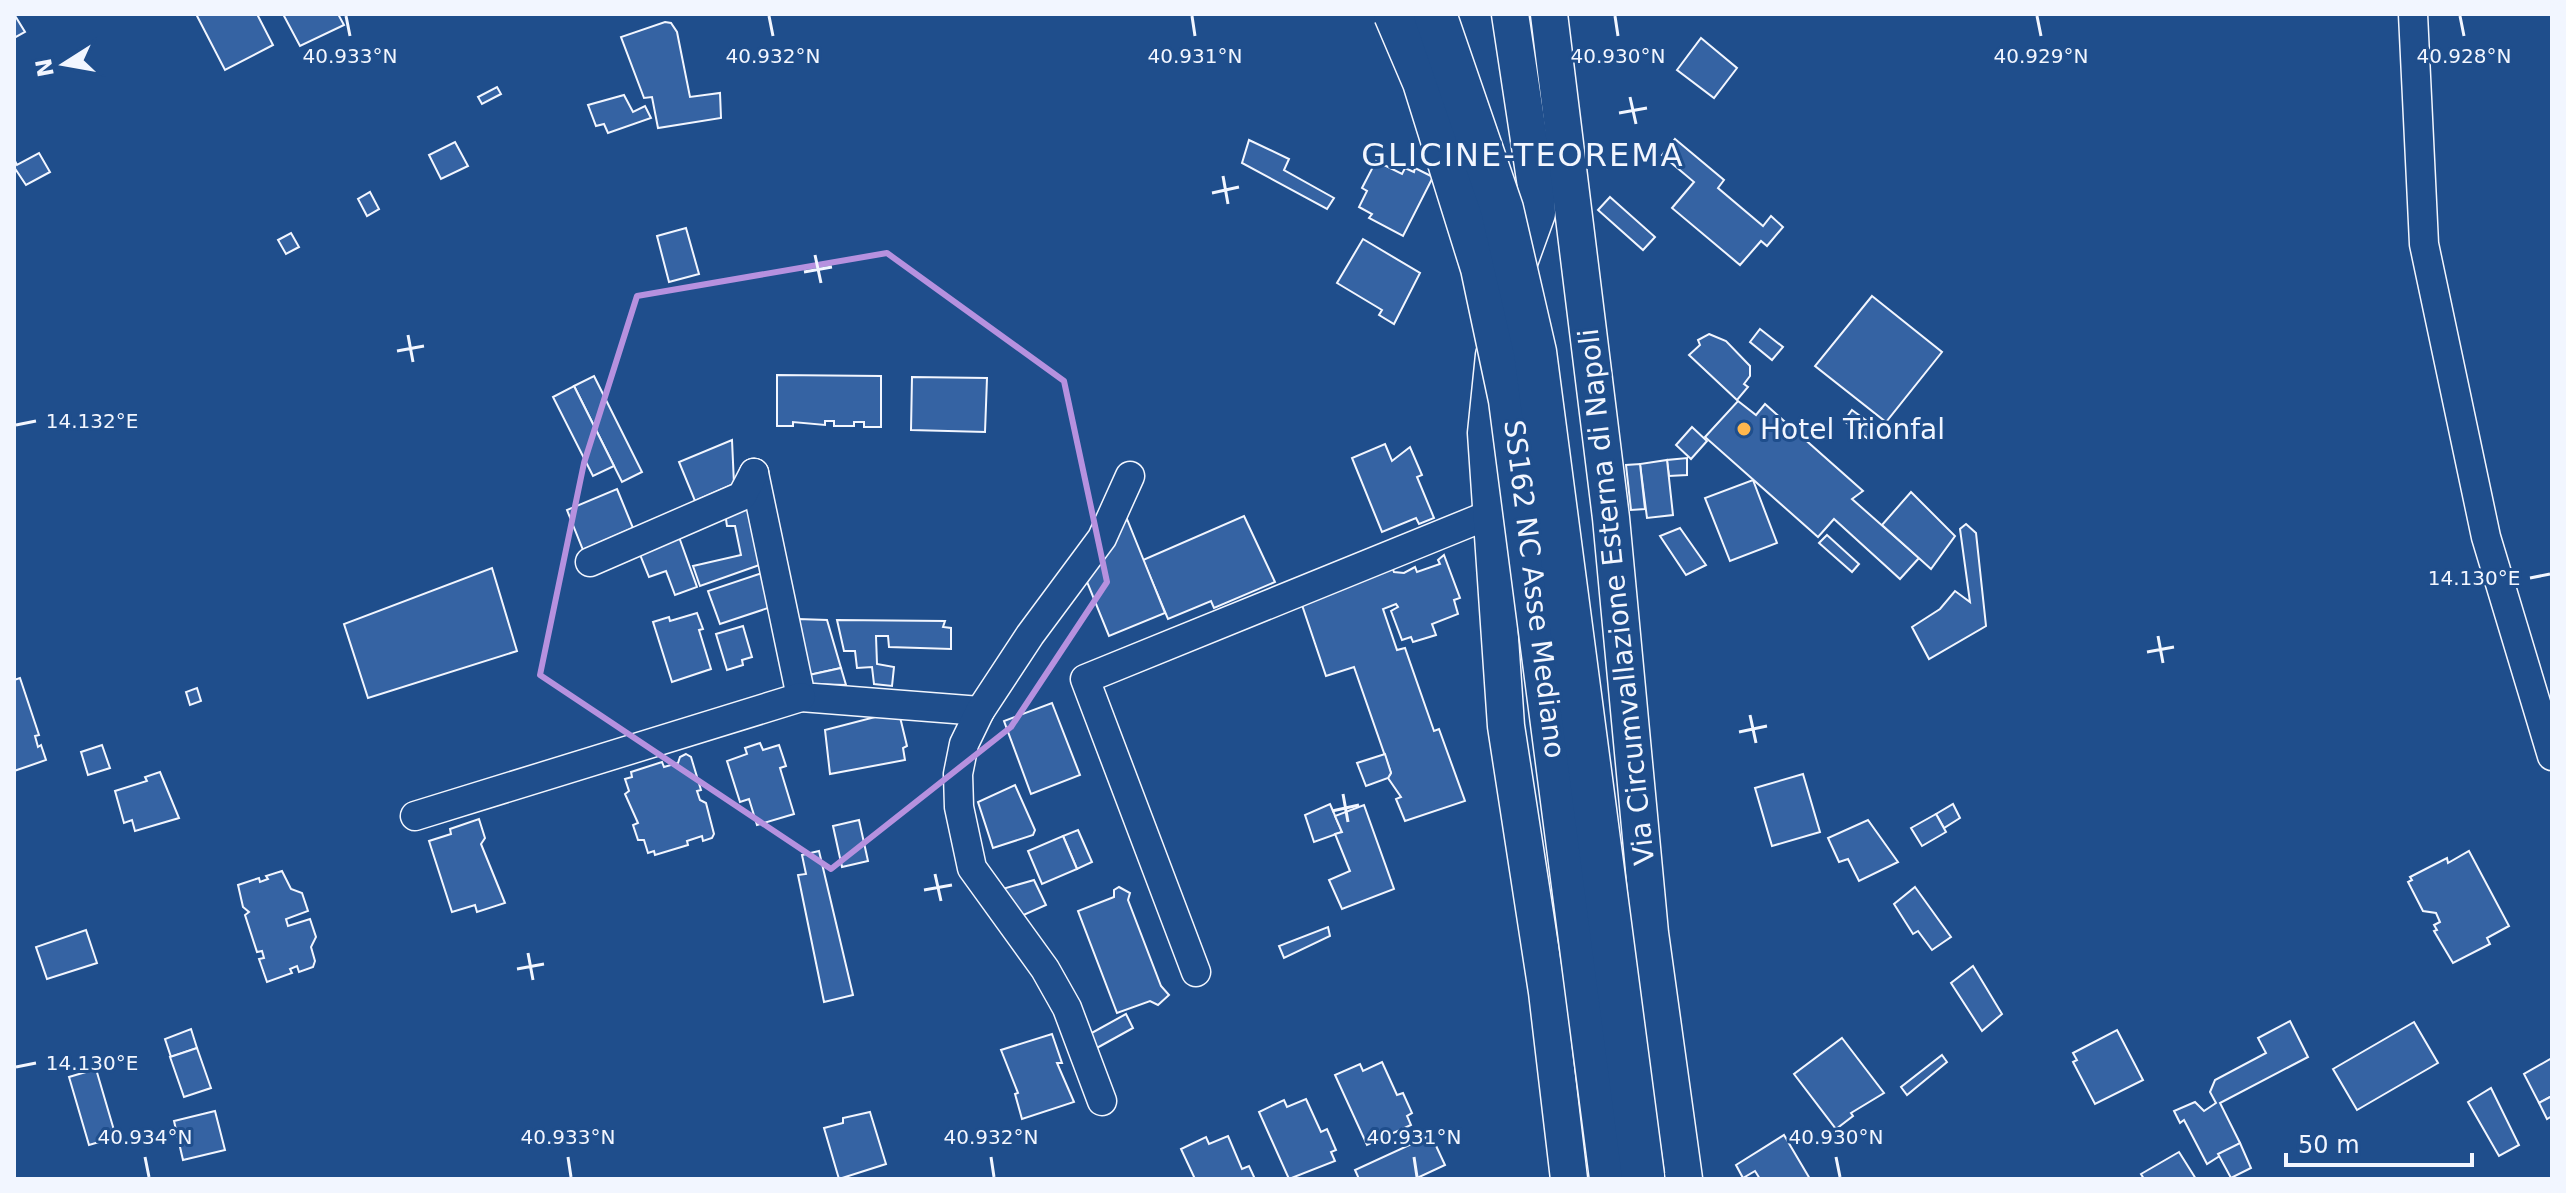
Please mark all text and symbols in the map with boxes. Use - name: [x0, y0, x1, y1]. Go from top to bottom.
- north arrow: [24, 24, 104, 104]
- text: 40.933°N: [303, 44, 397, 68]
- text: 40.932°N: [726, 44, 820, 68]
- text: 40.931°N: [1148, 44, 1242, 68]
- text: 40.930°N: [1571, 44, 1665, 68]
- text: 40.929°N: [1994, 44, 2088, 68]
- text: 40.928°N: [2417, 44, 2511, 68]
- text: N: [31, 56, 59, 79]
- district label: GLICINE-TEOREMA: [1361, 136, 1685, 174]
- street label: Via Circumvallazione Esterna di Napoli: [1572, 327, 1661, 867]
- text: 14.132°E: [46, 409, 138, 433]
- place label: Hotel Trionfal: [1760, 413, 1945, 446]
- street label: SS162 NC Asse Mediano: [1497, 418, 1572, 760]
- marker: Hotel Trionfal: [1735, 420, 1753, 438]
- text: 14.130°E: [2428, 566, 2520, 590]
- text: 14.130°E: [46, 1051, 138, 1075]
- scale bar: [2286, 1117, 2472, 1167]
- text: 40.934°N: [98, 1125, 192, 1149]
- text: 40.933°N: [521, 1125, 615, 1149]
- text: 40.932°N: [944, 1125, 1038, 1149]
- text: 40.931°N: [1367, 1125, 1461, 1149]
- text: 40.930°N: [1789, 1125, 1883, 1149]
- text: 50 m: [2298, 1131, 2360, 1159]

